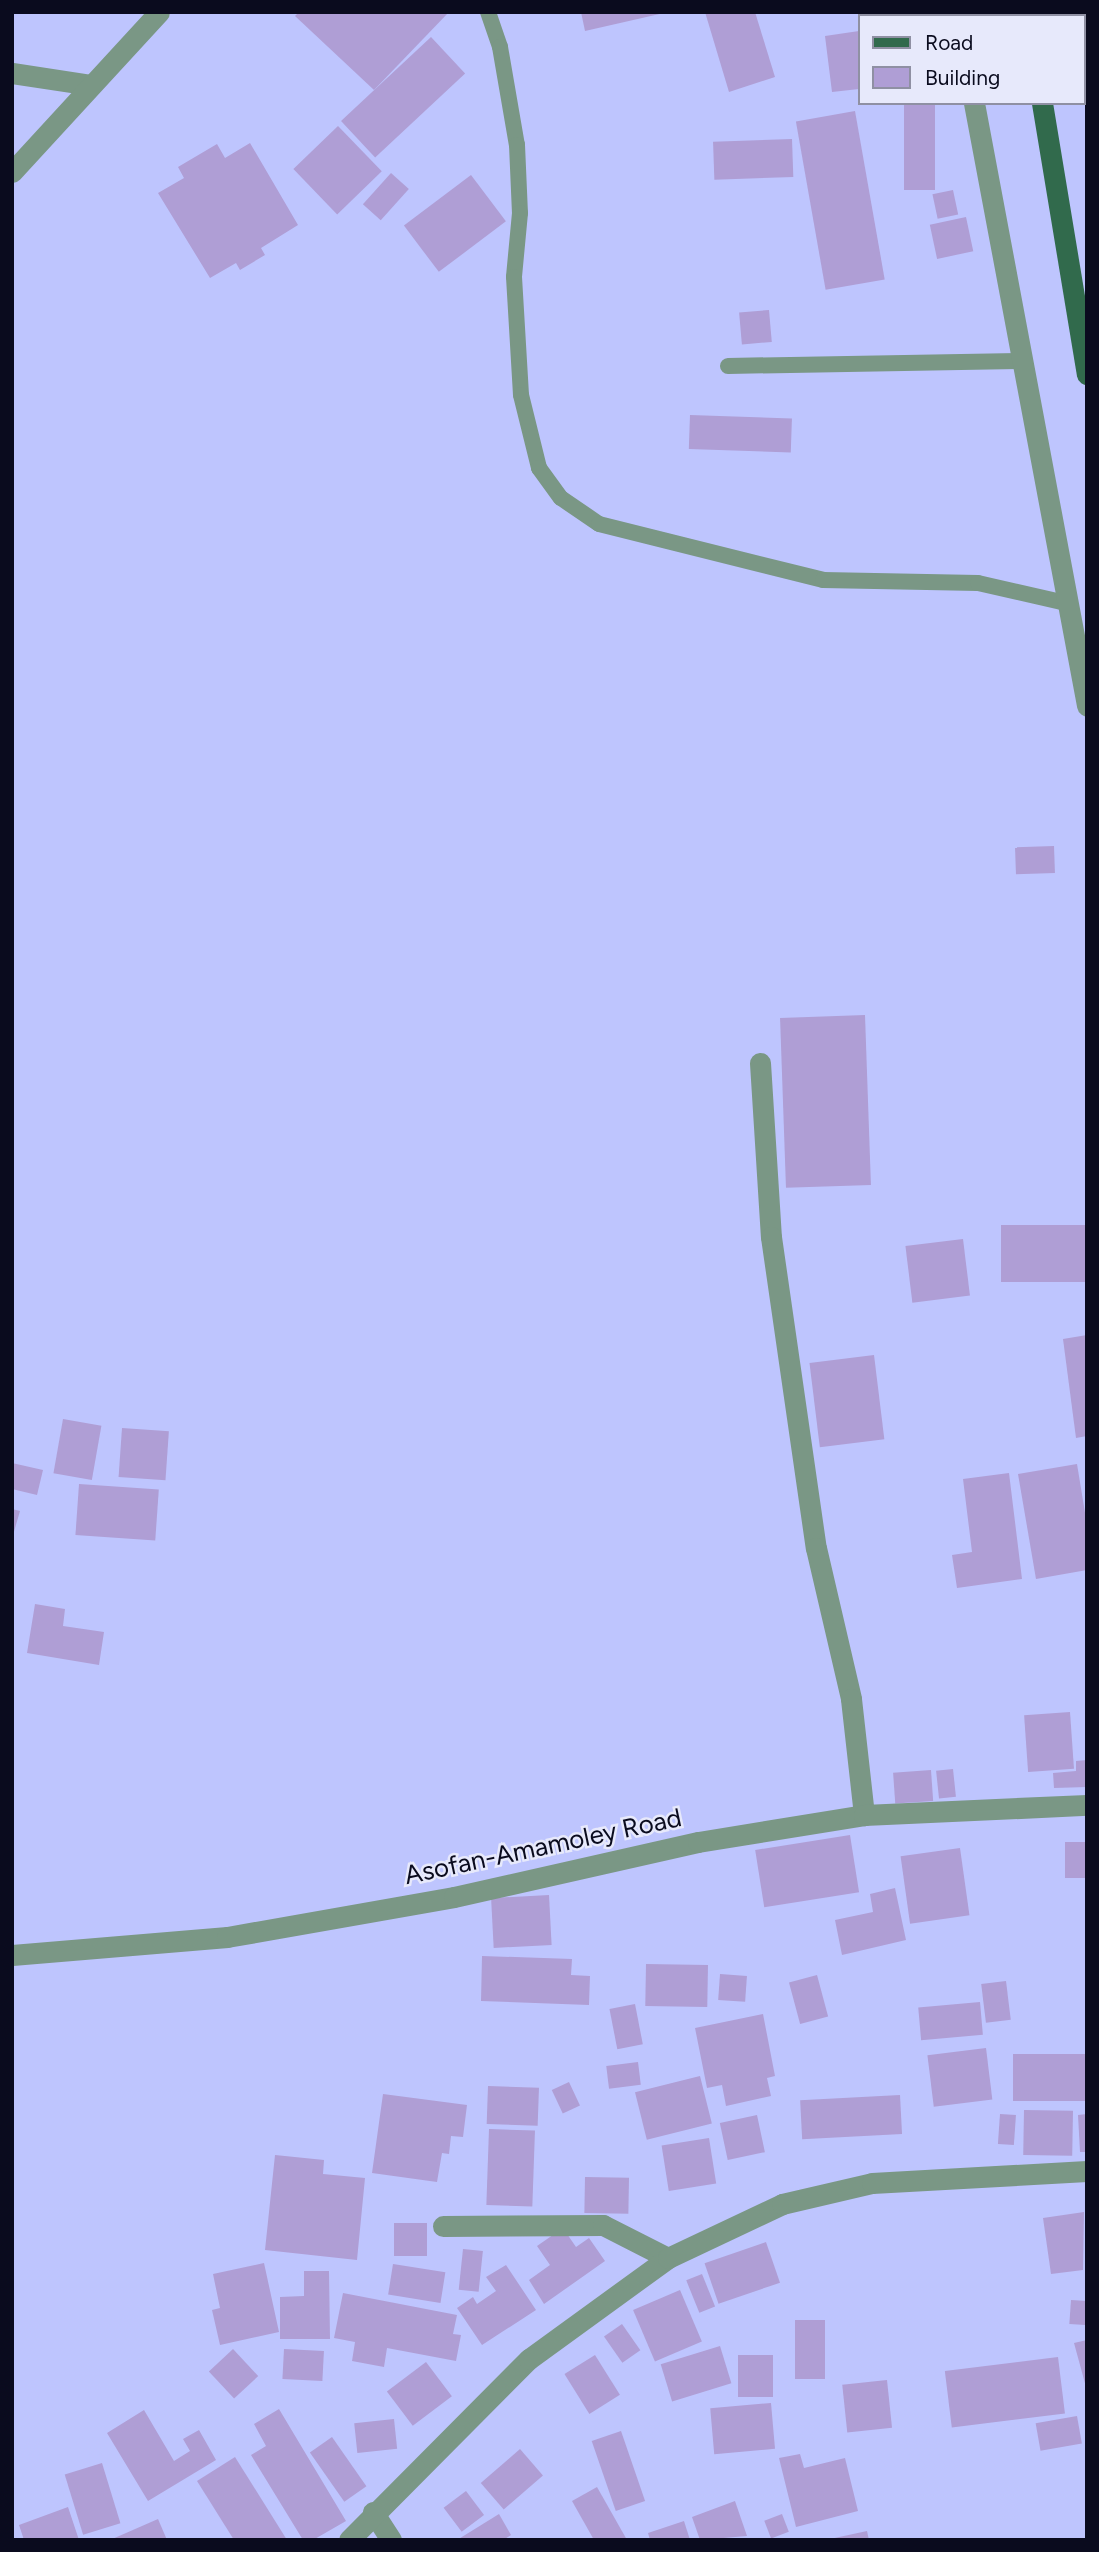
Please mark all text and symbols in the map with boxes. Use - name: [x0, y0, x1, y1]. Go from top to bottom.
- legend: [858, 14, 1085, 105]
- text: Road: [925, 30, 973, 55]
- text: Building: [925, 65, 1000, 90]
- street label: Asofan-Amamoley Road: [402, 1802, 684, 1892]

